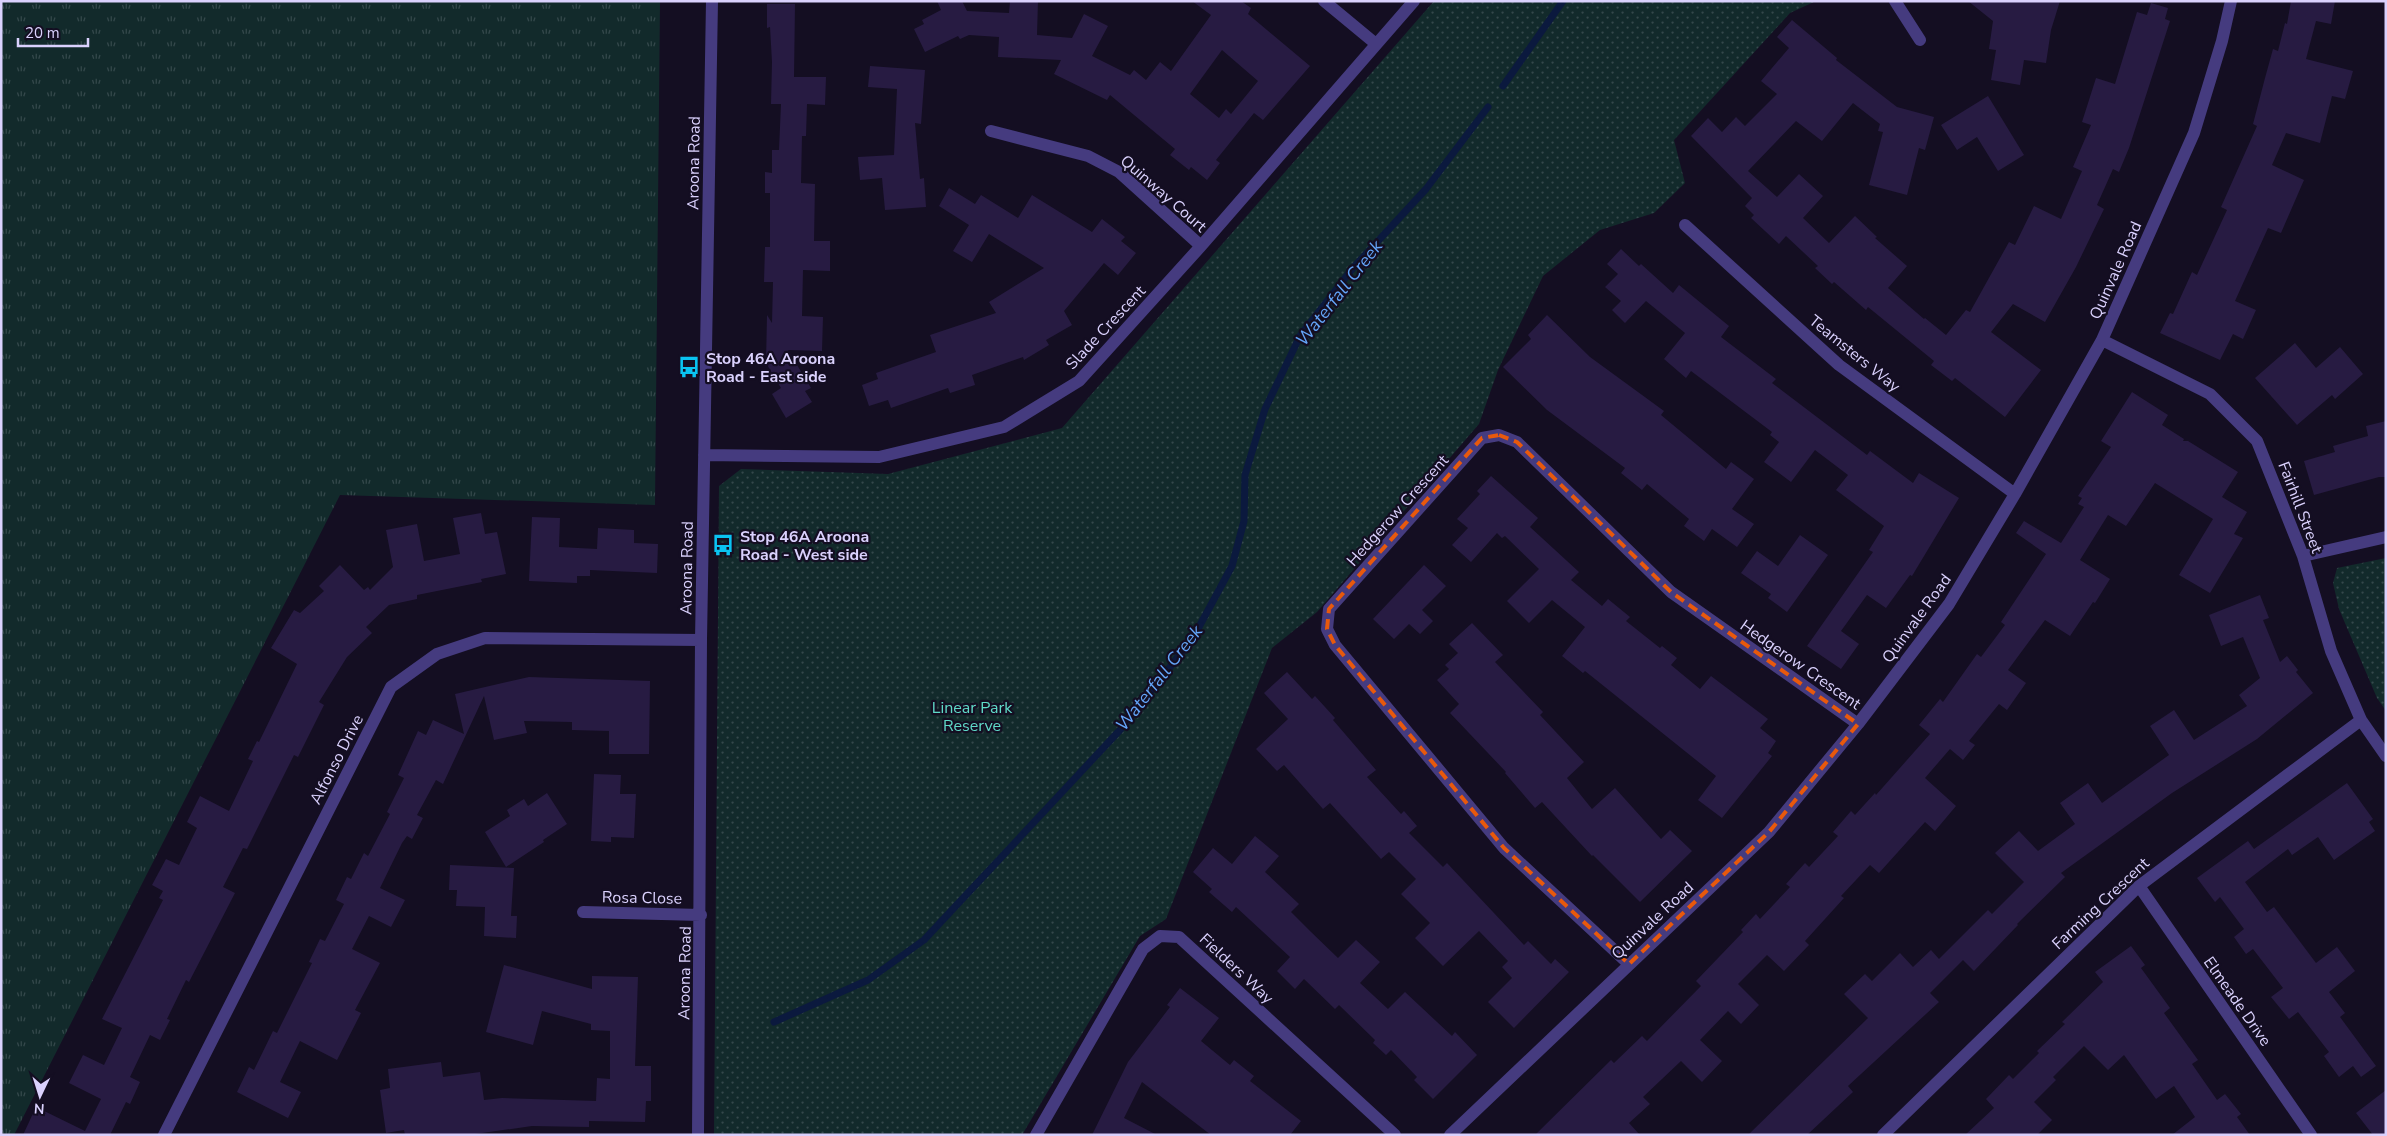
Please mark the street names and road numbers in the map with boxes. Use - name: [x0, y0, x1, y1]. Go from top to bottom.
- street label: Aroona Road: [682, 116, 706, 210]
- street label: Quinway Court: [1115, 150, 1212, 238]
- street label: Quinvale Road: [2085, 218, 2147, 323]
- street label: Slade Crescent: [1061, 280, 1151, 375]
- street label: Teamsters Way: [1804, 310, 1905, 398]
- street label: Hedgerow Crescent: [1342, 450, 1454, 571]
- street label: Fairhill Street: [2273, 458, 2328, 557]
- street label: Aroona Road: [675, 521, 699, 615]
- street label: Quinvale Road: [1877, 570, 1957, 668]
- street label: Hedgerow Crescent: [1736, 615, 1866, 715]
- street label: Alfonso Drive: [305, 711, 369, 808]
- street label: Farming Crescent: [2047, 853, 2154, 955]
- street label: Quinvale Road: [1607, 877, 1699, 965]
- street label: Rosa Close: [602, 886, 682, 910]
- street label: Aroona Road: [673, 926, 697, 1020]
- street label: Fielders Way: [1194, 929, 1279, 1009]
- street label: Elmeade Drive: [2198, 952, 2276, 1051]

